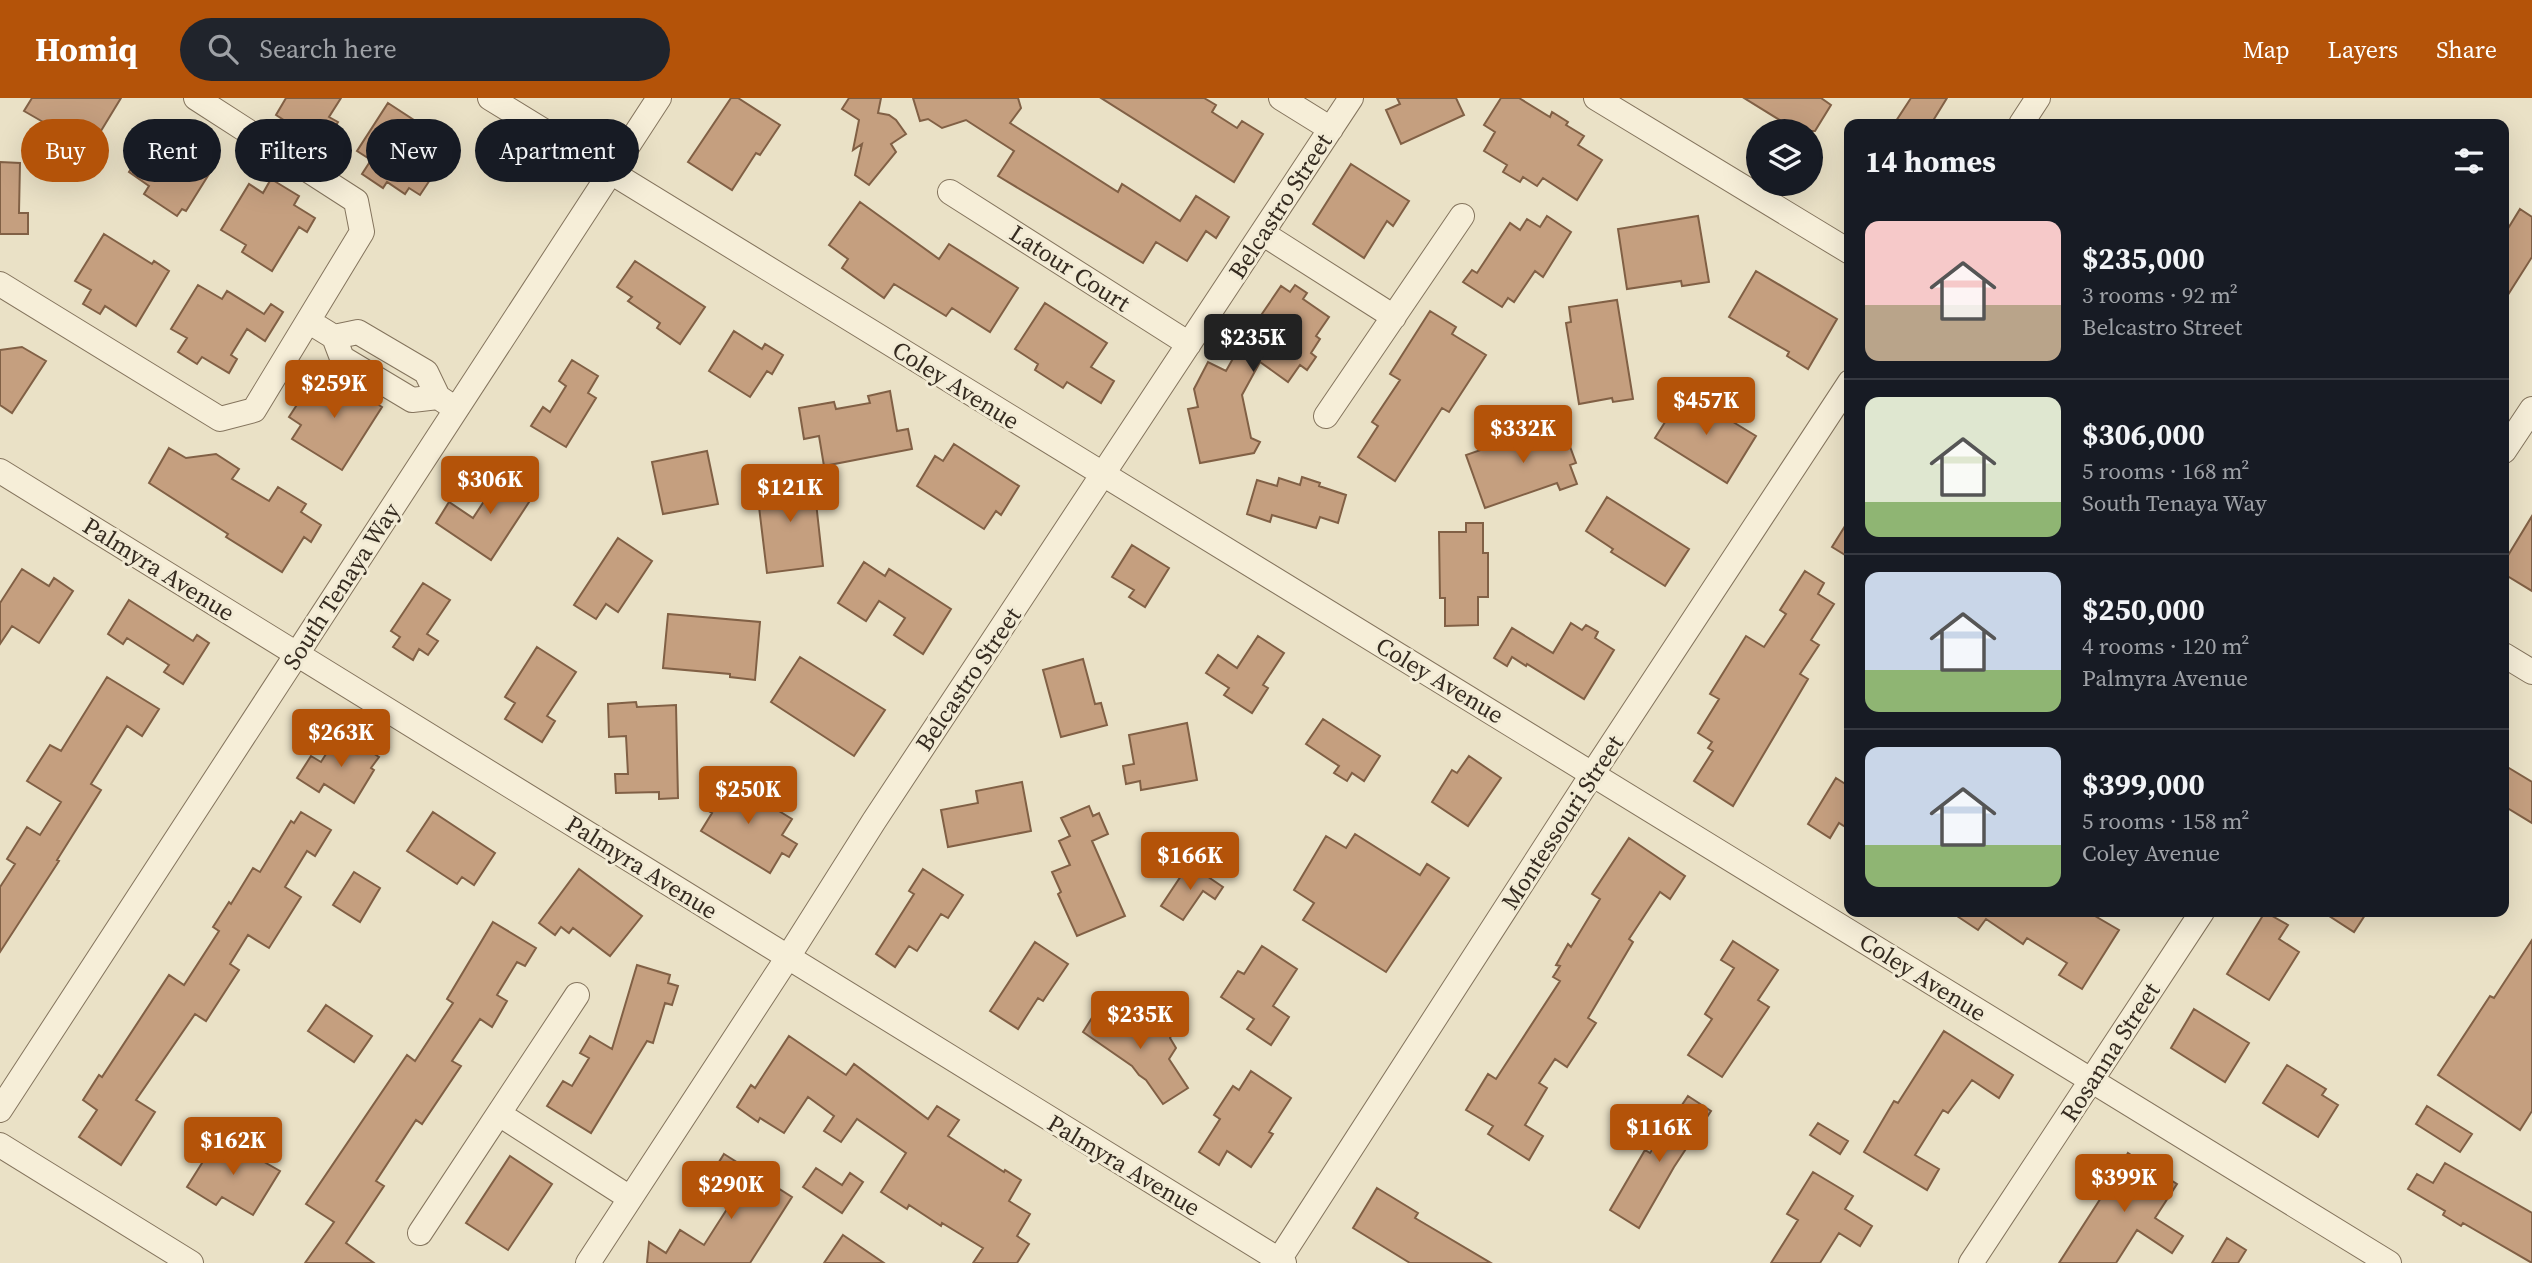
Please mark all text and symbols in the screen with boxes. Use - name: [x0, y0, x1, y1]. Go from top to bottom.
- search box: [180, 18, 670, 81]
- text: Homiq: [35, 27, 138, 72]
- icon: search: [204, 30, 242, 68]
- text: Search here: [260, 31, 397, 67]
- text: Map: [2243, 33, 2290, 66]
- text: Layers: [2328, 33, 2398, 66]
- text: Share: [2436, 33, 2497, 66]
- chip: Buy: [21, 119, 109, 182]
- chip: Rent: [123, 119, 221, 182]
- chip: Filters: [235, 119, 352, 182]
- chip: New: [366, 119, 461, 182]
- chip: Apartment: [475, 119, 639, 182]
- map controls: [1746, 119, 1823, 196]
- button: layers: [1746, 119, 1823, 196]
- street label: Belcastro Street: [1221, 127, 1339, 285]
- text: 14 homes: [1865, 141, 1996, 182]
- icon: filters: [2450, 142, 2488, 180]
- street label: Latour Court: [1003, 217, 1137, 319]
- text: $235,000: [2082, 238, 2205, 279]
- icon: home: [1921, 249, 2005, 333]
- text: 3 rooms · 92 m²: [2082, 279, 2238, 311]
- text: Belcastro Street: [2082, 311, 2242, 343]
- pin: $235K: [1204, 314, 1302, 374]
- text: $235K: [1220, 321, 1286, 353]
- street label: Coley Avenue: [886, 333, 1026, 437]
- pin: $259K: [285, 360, 383, 420]
- text: $259K: [301, 367, 367, 399]
- pin: $457K: [1657, 378, 1755, 437]
- text: $457K: [1673, 384, 1739, 416]
- pin: $332K: [1474, 406, 1572, 465]
- text: $332K: [1490, 412, 1556, 444]
- text: $306,000: [2082, 414, 2205, 455]
- icon: home: [1921, 425, 2005, 509]
- text: 5 rooms · 168 m²: [2082, 455, 2249, 487]
- pin: $306K: [441, 456, 539, 516]
- text: $306K: [457, 463, 523, 495]
- pin: $121K: [741, 464, 839, 524]
- text: $121K: [757, 471, 823, 503]
- text: South Tenaya Way: [2082, 487, 2267, 519]
- street label: South Tenaya Way: [275, 496, 408, 676]
- street label: Palmyra Avenue: [77, 509, 241, 629]
- text: $250,000: [2082, 589, 2205, 630]
- street label: Belcastro Street: [908, 600, 1029, 758]
- icon: home: [1921, 600, 2005, 684]
- street label: Coley Avenue: [1370, 629, 1510, 731]
- text: 4 rooms · 120 m²: [2082, 630, 2249, 662]
- text: Palmyra Avenue: [2082, 662, 2248, 694]
- pin: $263K: [292, 710, 390, 769]
- text: $263K: [308, 716, 374, 748]
- street label: Montessouri Street: [1493, 728, 1631, 915]
- text: $399,000: [2082, 764, 2205, 805]
- pin: $250K: [699, 766, 797, 826]
- text: $250K: [715, 773, 781, 805]
- icon: home: [1921, 775, 2005, 859]
- text: 5 rooms · 158 m²: [2082, 805, 2249, 837]
- street label: Palmyra Avenue: [560, 807, 724, 927]
- pin: $166K: [1141, 832, 1239, 892]
- text: Coley Avenue: [2082, 837, 2220, 869]
- text: $166K: [1157, 839, 1223, 871]
- street label: Coley Avenue: [1853, 925, 1993, 1029]
- street label: Rosanna Street: [2053, 976, 2168, 1128]
- pin: $235K: [1091, 992, 1189, 1051]
- text: $235K: [1107, 998, 1173, 1030]
- pin: $116K: [1610, 1104, 1708, 1164]
- street label: Palmyra Avenue: [1041, 1106, 1207, 1224]
- text: $116K: [1626, 1111, 1692, 1143]
- pin: $162K: [184, 1118, 282, 1177]
- text: $162K: [200, 1124, 266, 1156]
- pin: $399K: [2075, 1154, 2173, 1214]
- text: $399K: [2091, 1161, 2157, 1193]
- pin: $290K: [682, 1162, 780, 1221]
- text: $290K: [698, 1168, 764, 1200]

